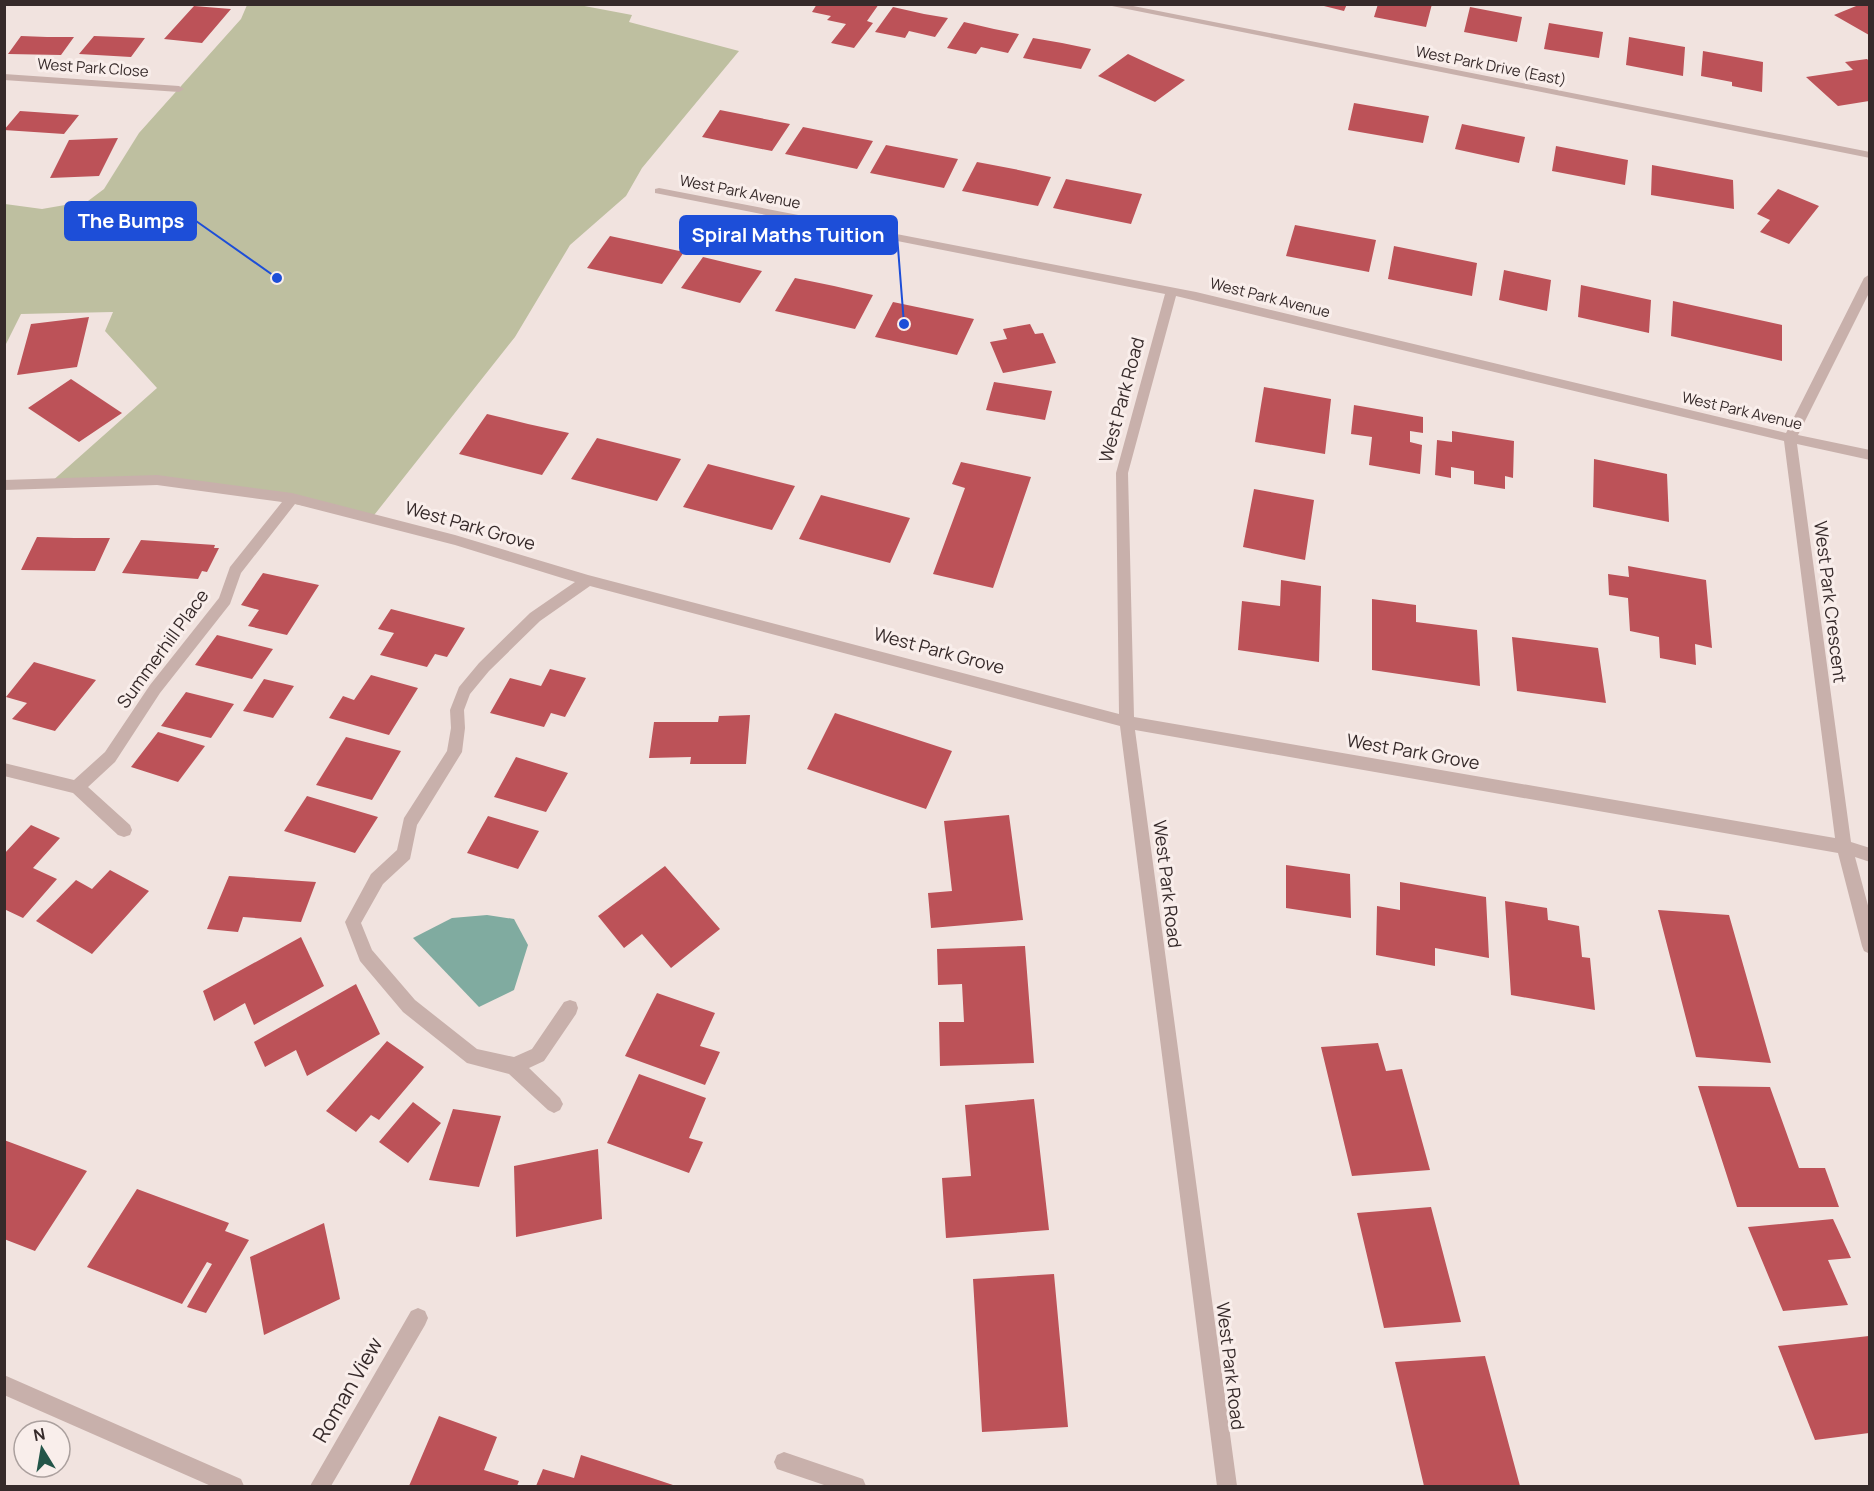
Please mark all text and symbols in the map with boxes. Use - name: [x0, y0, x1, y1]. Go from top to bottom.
- street label: West Park Drive (East): [1414, 41, 1568, 90]
- street label: West Park Close: [37, 53, 150, 82]
- street label: West Park Avenue: [678, 169, 803, 214]
- callout: The Bumps: [65, 202, 196, 240]
- text: The Bumps: [78, 207, 185, 234]
- callout: Spiral Maths Tuition: [680, 216, 897, 254]
- text: Spiral Maths Tuition: [692, 221, 884, 248]
- street label: West Park Avenue: [1208, 272, 1333, 323]
- street label: West Park Road: [1093, 334, 1149, 465]
- street label: West Park Avenue: [1680, 386, 1805, 435]
- street label: West Park Grove: [402, 495, 538, 555]
- street label: West Park Crescent: [1809, 520, 1853, 684]
- street label: Summerhill Place: [111, 584, 213, 713]
- street label: West Park Grove: [871, 621, 1007, 679]
- street label: West Park Grove: [1345, 728, 1482, 775]
- street label: West Park Road: [1148, 819, 1188, 949]
- street label: West Park Road: [1211, 1301, 1251, 1431]
- street label: Roman View: [306, 1332, 388, 1447]
- north arrow: [12, 1419, 72, 1479]
- text: N: [31, 1422, 47, 1446]

